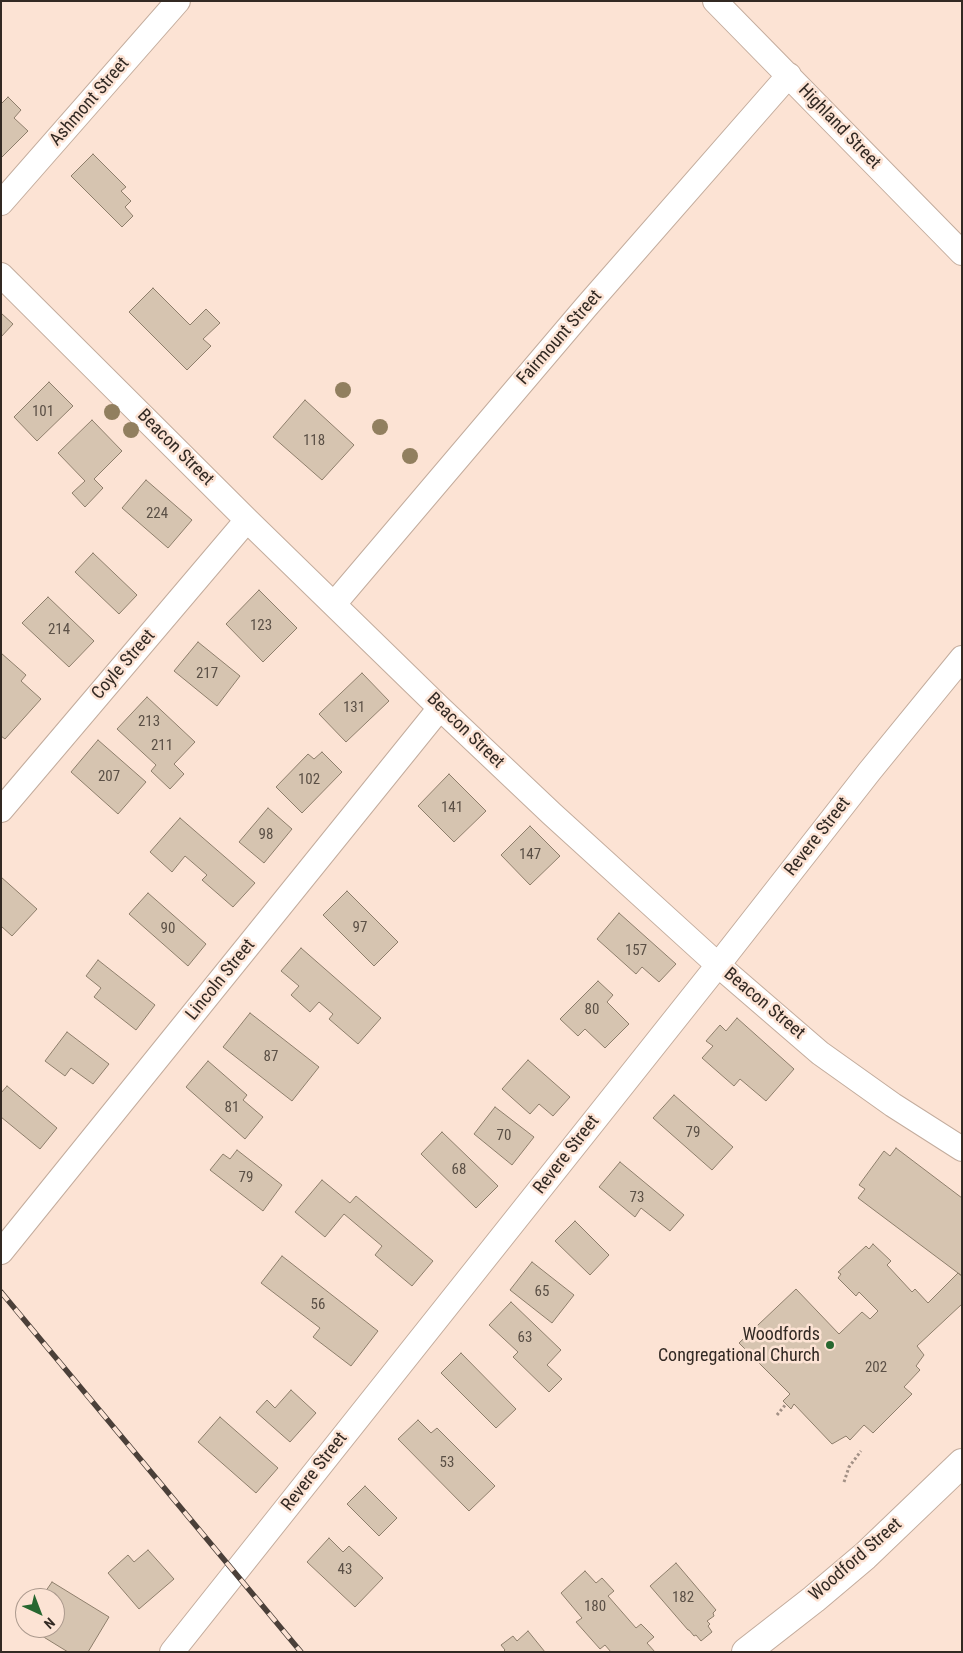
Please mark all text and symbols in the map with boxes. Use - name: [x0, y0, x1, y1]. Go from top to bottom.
- street label: Ashmont Street: [46, 53, 134, 151]
- street label: Highland Street: [793, 80, 885, 174]
- street label: Fairmount Street: [513, 286, 607, 390]
- house number: 101: [32, 403, 54, 421]
- street label: Beacon Street: [132, 405, 218, 491]
- house number: 118: [303, 432, 325, 450]
- house number: 224: [146, 505, 168, 523]
- house number: 123: [250, 617, 272, 635]
- house number: 214: [48, 621, 70, 639]
- street label: Coyle Street: [88, 626, 160, 704]
- house number: 217: [196, 665, 218, 683]
- street label: Beacon Street: [422, 689, 508, 773]
- house number: 131: [343, 699, 365, 717]
- house number: 213: [138, 713, 160, 731]
- house number: 211: [151, 737, 173, 755]
- house number: 207: [98, 768, 120, 786]
- house number: 102: [298, 771, 320, 789]
- street label: Revere Street: [781, 793, 855, 881]
- house number: 141: [441, 799, 463, 817]
- house number: 98: [259, 826, 273, 844]
- house number: 147: [519, 846, 541, 864]
- house number: 97: [353, 919, 367, 937]
- house number: 90: [161, 920, 175, 938]
- street label: Lincoln Street: [182, 935, 260, 1025]
- house number: 157: [625, 942, 647, 960]
- street label: Beacon Street: [719, 964, 809, 1044]
- house number: 80: [585, 1001, 599, 1019]
- house number: 87: [264, 1048, 278, 1066]
- house number: 81: [225, 1099, 239, 1117]
- street label: Revere Street: [530, 1111, 604, 1199]
- house number: 79: [686, 1124, 700, 1142]
- house number: 70: [497, 1127, 511, 1145]
- house number: 68: [452, 1161, 466, 1179]
- house number: 79: [239, 1169, 253, 1187]
- house number: 73: [630, 1189, 644, 1207]
- house number: 65: [535, 1283, 549, 1301]
- house number: 56: [311, 1296, 325, 1314]
- place label: Woodfords Congregational Church: [658, 1324, 820, 1366]
- house number: 63: [518, 1329, 532, 1347]
- marker: Woodfords Congregational Church: [824, 1339, 836, 1351]
- house number: 202: [865, 1359, 887, 1377]
- street label: Revere Street: [278, 1428, 352, 1516]
- house number: 53: [440, 1454, 454, 1472]
- street label: Woodford Street: [805, 1514, 907, 1606]
- house number: 43: [338, 1561, 352, 1579]
- north arrow: [15, 1588, 65, 1638]
- house number: 182: [672, 1589, 694, 1607]
- house number: 180: [584, 1598, 606, 1616]
- text: N: [41, 1614, 58, 1632]

